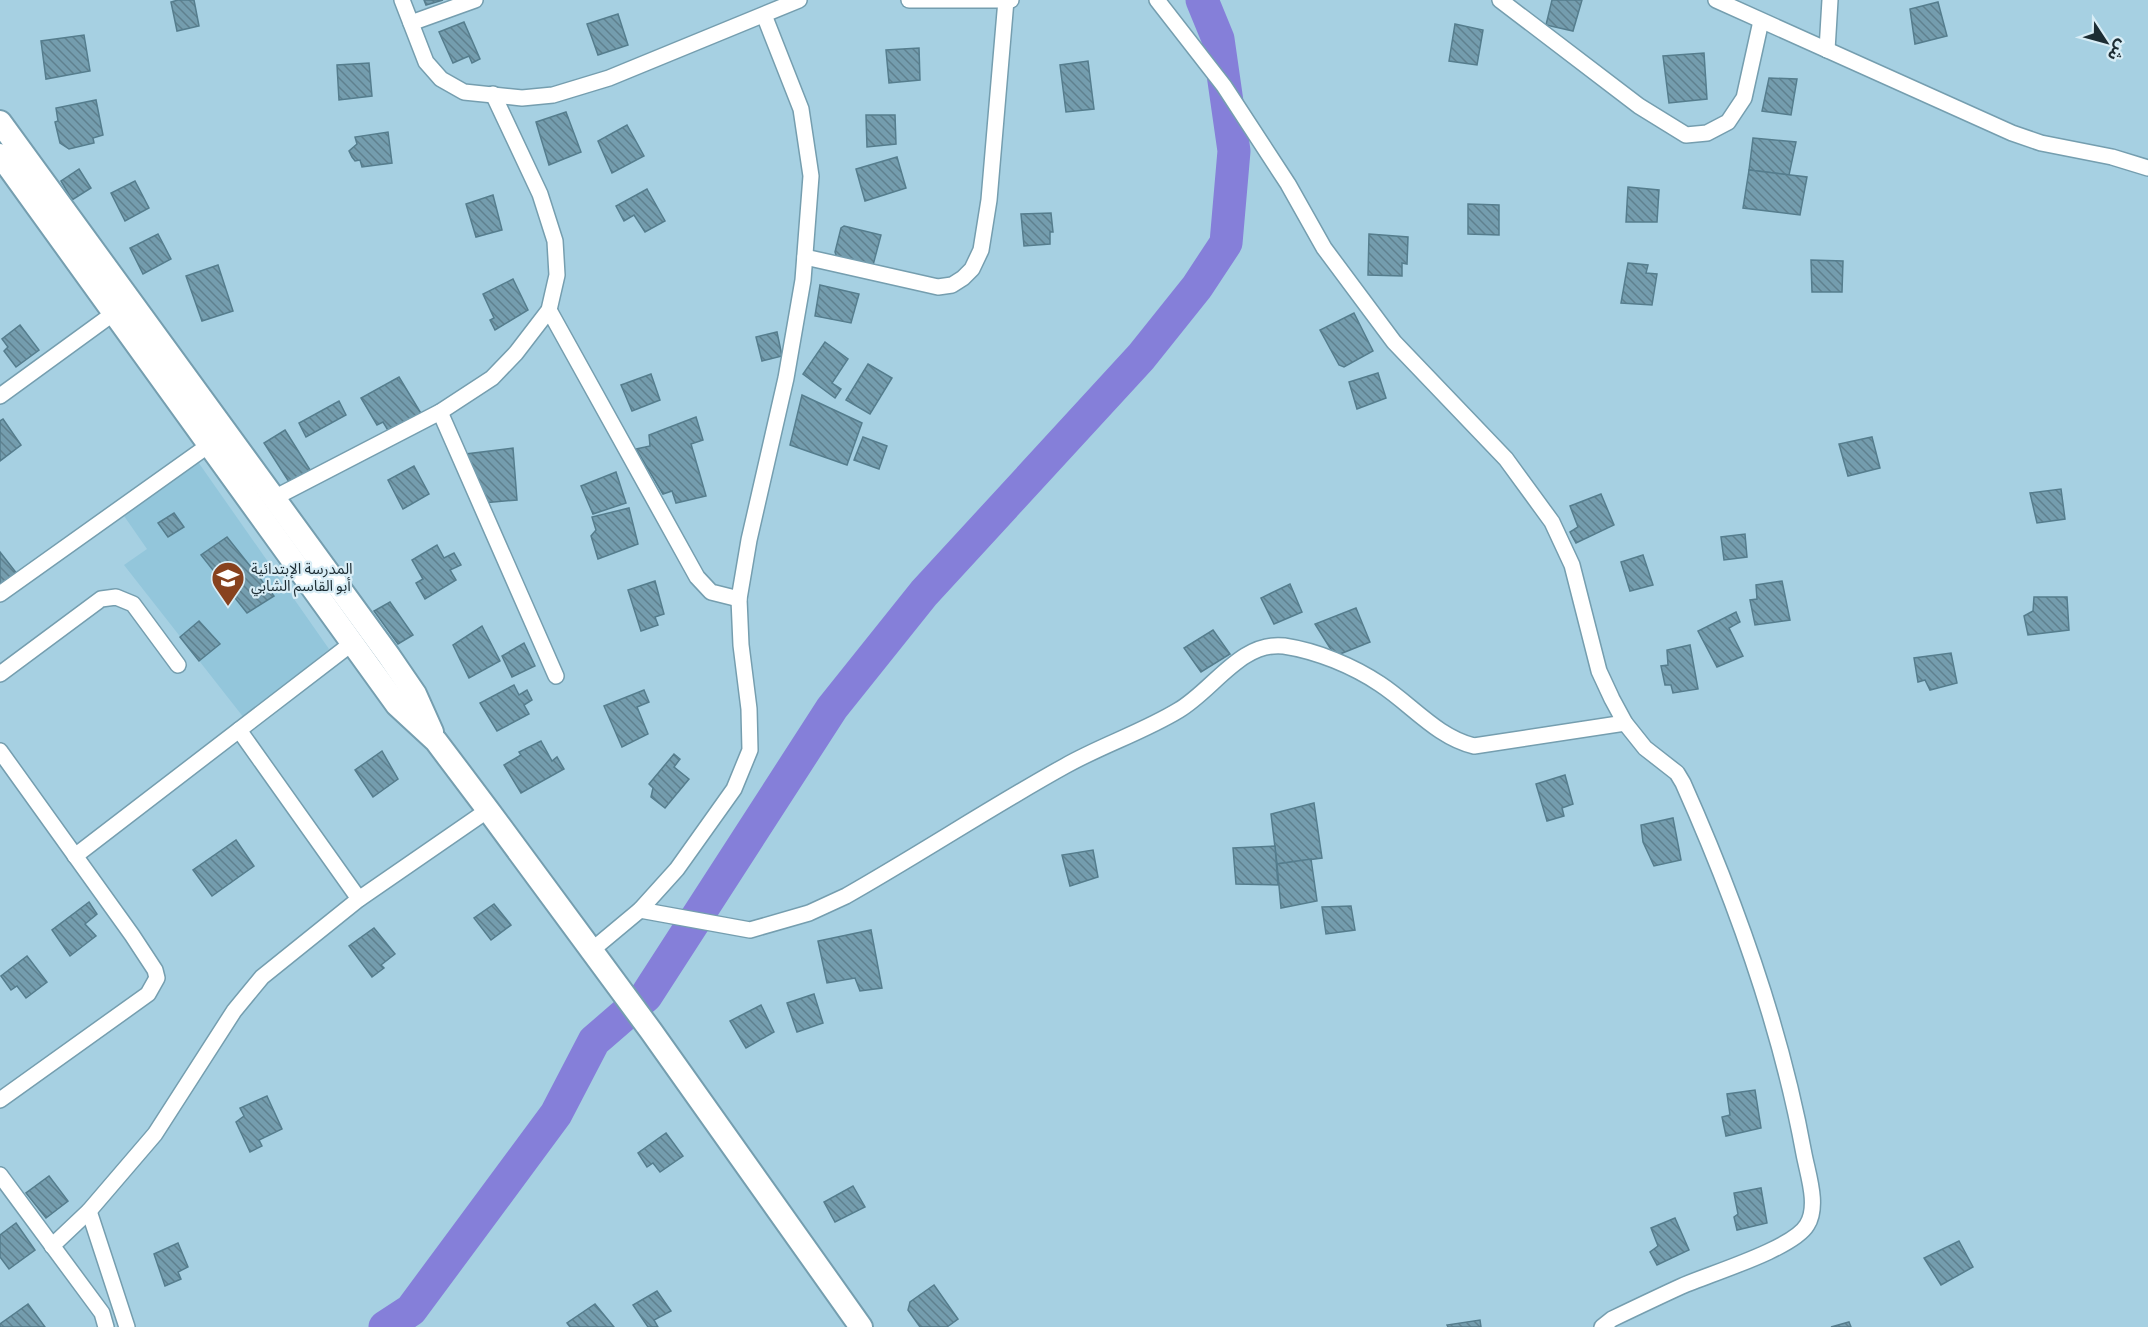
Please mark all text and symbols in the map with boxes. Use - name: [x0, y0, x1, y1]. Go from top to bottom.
- north arrow: [2076, 12, 2136, 72]
- text: ش: [2104, 36, 2132, 65]
- school or university icon: المدرسة الإبتدائية أبو القاسم الشابي: [210, 560, 246, 607]
- place label: المدرسة الإبتدائية أبو القاسم الشابي: [251, 560, 353, 597]

